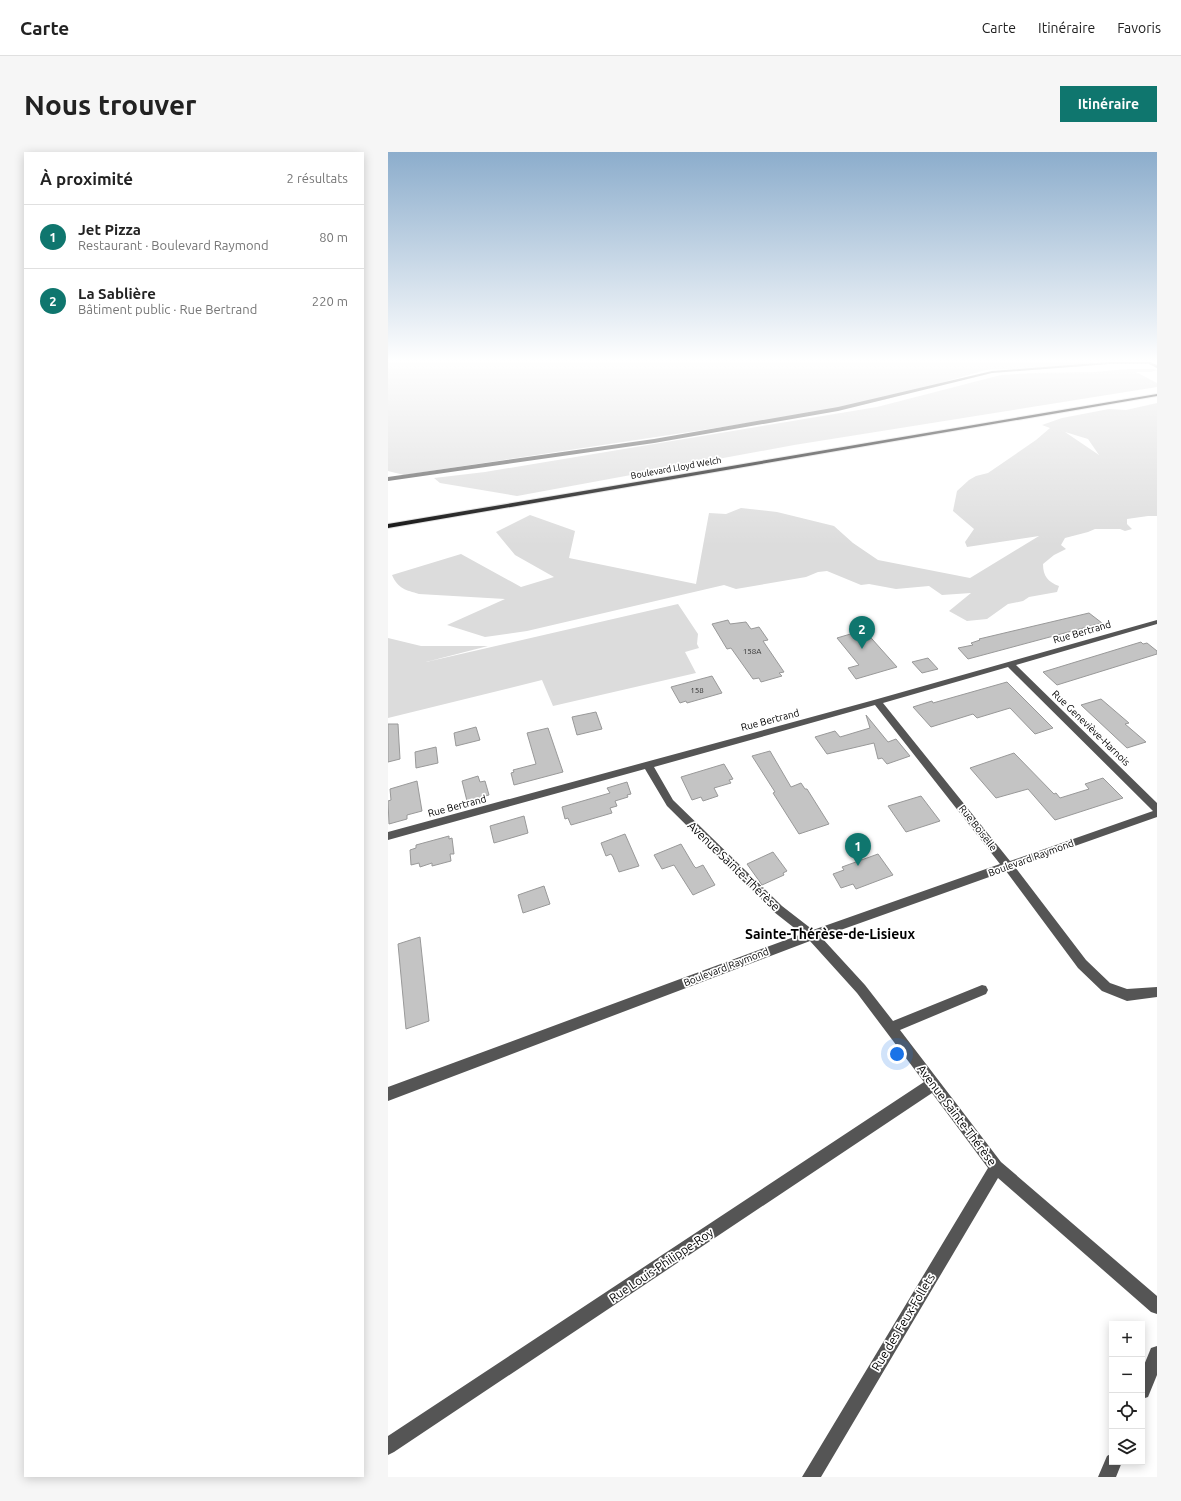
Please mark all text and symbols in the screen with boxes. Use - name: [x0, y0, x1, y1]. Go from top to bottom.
- text: Carte: [20, 17, 69, 39]
- text: Carte: [982, 20, 1016, 36]
- text: Itinéraire: [1038, 20, 1095, 36]
- text: Favoris: [1117, 20, 1161, 36]
- button: Itinéraire: [1060, 86, 1157, 122]
- text: Nous trouver: [24, 89, 197, 120]
- text: À proximité: [40, 169, 133, 188]
- text: 2 résultats: [287, 171, 348, 185]
- text: Jet Pizza: [78, 221, 141, 238]
- text: 1: [49, 230, 57, 244]
- text: 80 m: [319, 230, 348, 244]
- text: Restaurant · Boulevard Raymond: [78, 238, 269, 252]
- text: La Sablière: [78, 285, 156, 302]
- text: 2: [49, 294, 57, 308]
- text: 220 m: [312, 294, 348, 308]
- text: Bâtiment public · Rue Bertrand: [78, 302, 257, 316]
- street label: Boulevard Lloyd Welch: [630, 455, 722, 481]
- pin: 2: [849, 616, 875, 649]
- street label: Rue Bertrand: [1052, 618, 1112, 646]
- house number: 158A: [743, 647, 762, 656]
- house number: 158: [690, 686, 704, 695]
- street label: Rue Geneviève-Harnois: [1050, 688, 1132, 768]
- street label: Rue Bertrand: [740, 707, 800, 733]
- street label: Rue Bertrand: [427, 793, 487, 819]
- street label: Rue Boiselle: [957, 803, 999, 853]
- street label: Avenue Sainte-Thérèse: [685, 819, 783, 913]
- pin: 1: [845, 833, 871, 866]
- street label: Boulevard Raymond: [987, 837, 1075, 879]
- district label: Sainte-Thérèse-de-Lisieux: [745, 926, 916, 942]
- street label: Boulevard Raymond: [682, 946, 770, 988]
- your location: [887, 1044, 907, 1064]
- street label: Avenue Sainte-Thérèse: [915, 1062, 999, 1168]
- street label: Rue Louis-Philippe-Roy: [607, 1225, 716, 1305]
- street label: Rue des Feux-Follets: [869, 1271, 937, 1373]
- map controls: [1109, 1321, 1145, 1465]
- button: +: [1109, 1321, 1145, 1357]
- button: −: [1109, 1357, 1145, 1393]
- button: locate: [1109, 1393, 1145, 1429]
- button: layers: [1109, 1429, 1145, 1465]

